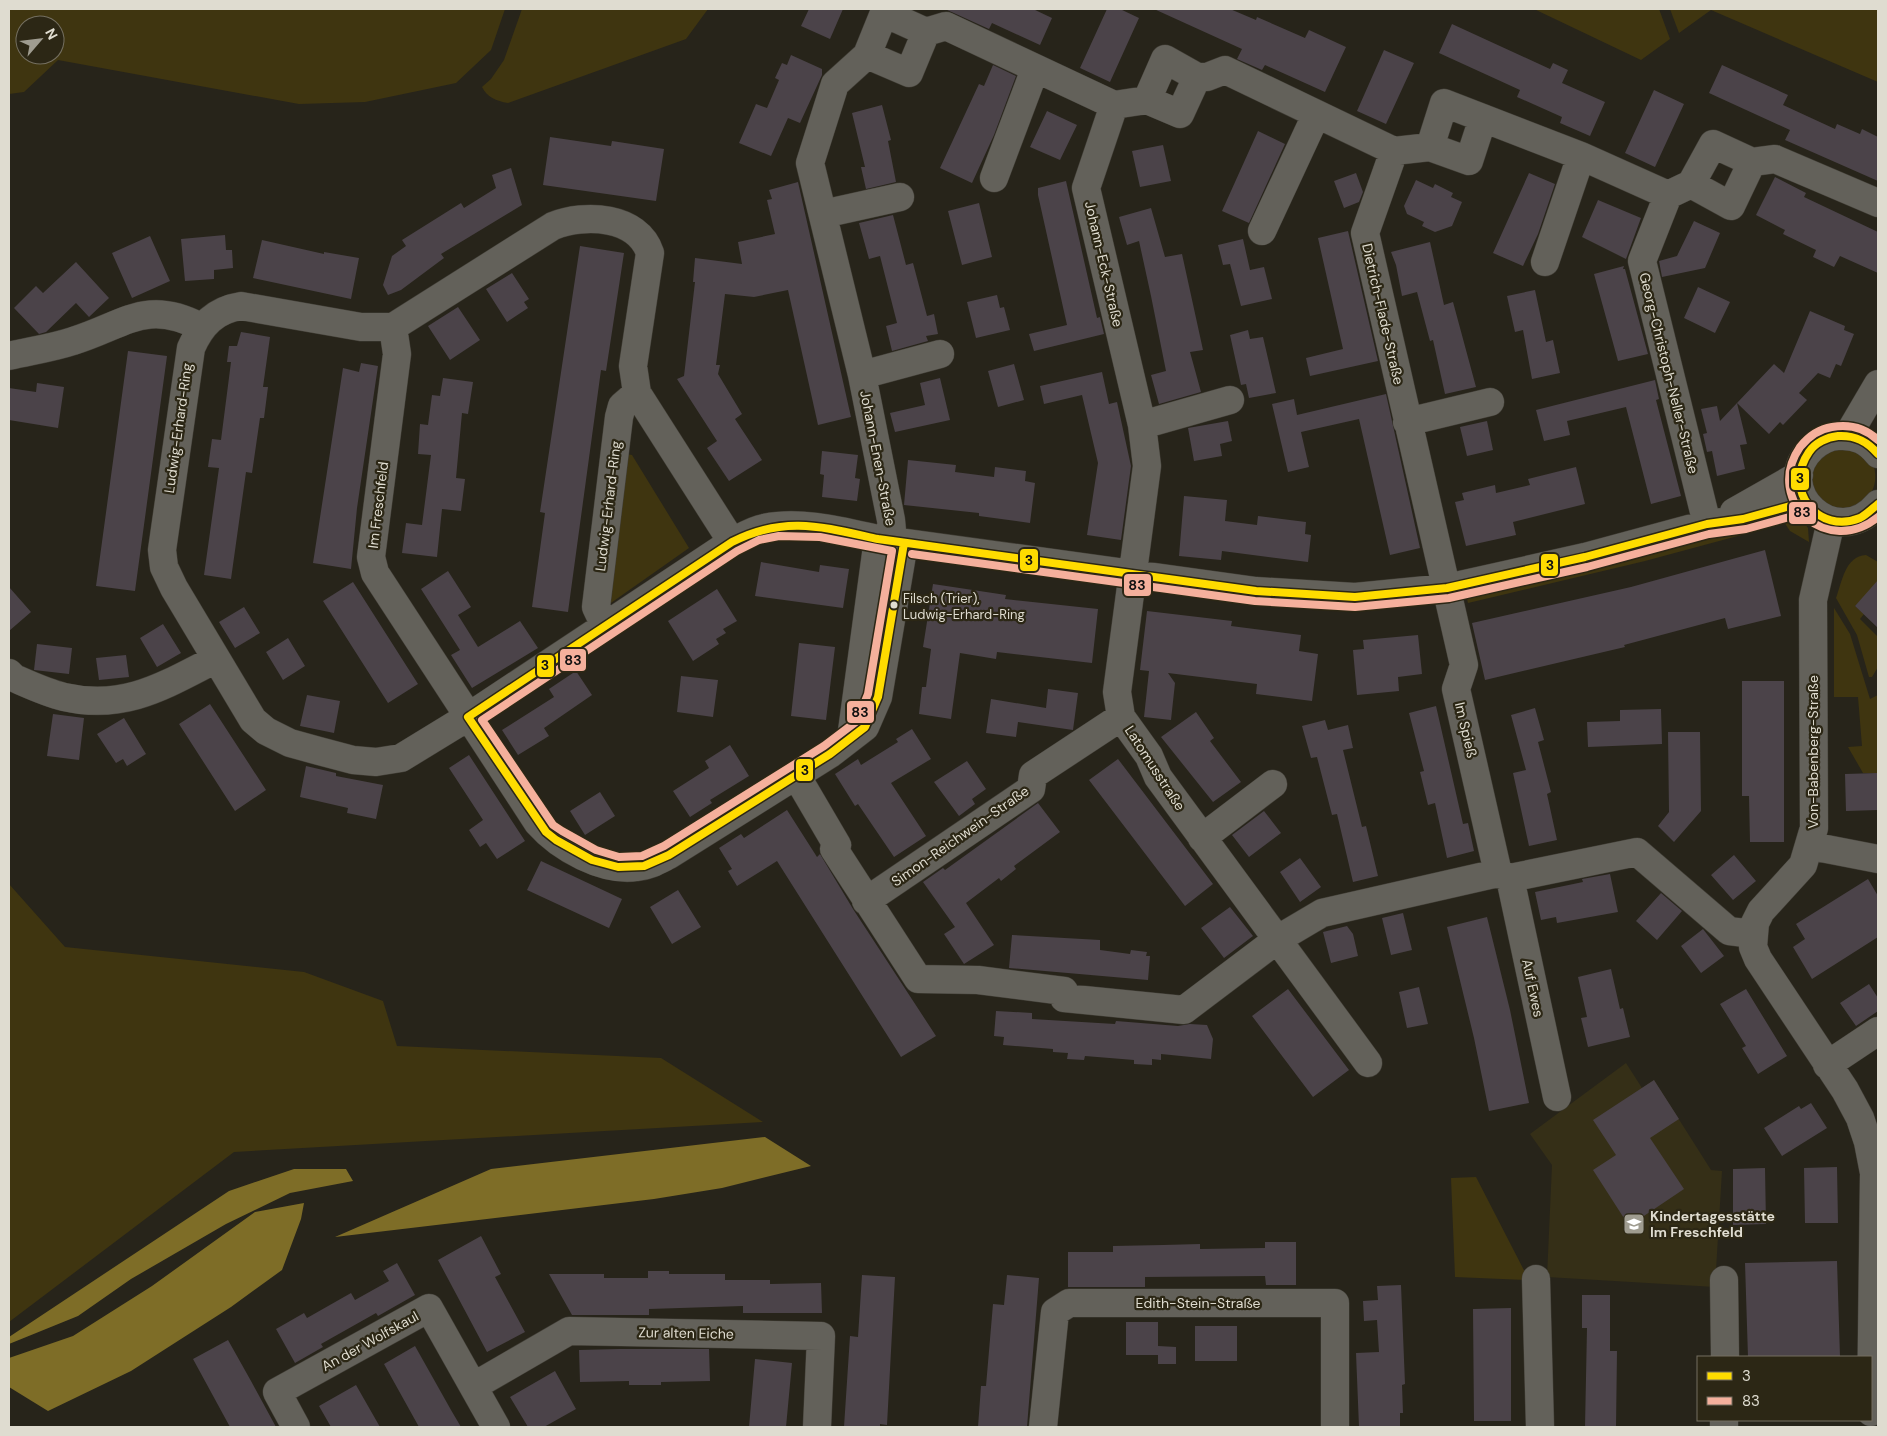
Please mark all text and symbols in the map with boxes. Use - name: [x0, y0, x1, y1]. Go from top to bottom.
- north arrow: [15, 15, 65, 65]
- text: N: [41, 25, 62, 43]
- street label: Johann-Eck-Straße: [1081, 199, 1127, 329]
- street label: Dietrich-Flade-Straße: [1358, 242, 1408, 386]
- street label: Georg-Christoph-Neller-Straße: [1635, 271, 1703, 475]
- street label: Ludwig-Erhard-Ring: [160, 362, 196, 494]
- street label: Johann-Enen-Straße: [856, 389, 900, 527]
- street label: Ludwig-Erhard-Ring: [591, 440, 625, 572]
- street label: Im Freschfeld: [364, 461, 392, 549]
- line badge: 3: [1790, 467, 1810, 491]
- text: 3: [1796, 469, 1804, 487]
- line badge: 83: [1788, 501, 1817, 525]
- text: 83: [1793, 503, 1811, 521]
- line badge: 3: [1019, 548, 1039, 572]
- text: 3: [1025, 551, 1033, 569]
- line badge: 3: [1540, 553, 1559, 577]
- text: 3: [1546, 556, 1554, 574]
- line badge: 83: [1123, 573, 1152, 597]
- text: 83: [1128, 576, 1146, 594]
- place label: Filsch (Trier), Ludwig-Erhard-Ring: [903, 590, 1025, 623]
- marker: Filsch (Trier), Ludwig-Erhard-Ring: [889, 600, 899, 610]
- line badge: 83: [559, 648, 587, 672]
- text: 83: [564, 651, 582, 669]
- line badge: 3: [536, 654, 555, 678]
- text: 3: [541, 656, 549, 674]
- street label: Von-Babenberg-Straße: [1804, 675, 1822, 829]
- line badge: 83: [846, 700, 875, 724]
- street label: Im Spieß: [1451, 700, 1481, 760]
- text: 83: [851, 703, 869, 721]
- street label: Latomusstraße: [1121, 722, 1189, 814]
- line badge: 3: [795, 758, 814, 782]
- text: 3: [801, 761, 809, 779]
- street label: Simon-Reichwein-Straße: [888, 782, 1032, 890]
- street label: Auf Ewes: [1518, 957, 1548, 1019]
- place label: Kindertagesstätte Im Freschfeld: [1650, 1207, 1775, 1241]
- school or university icon: Kindertagesstätte Im Freschfeld: [1622, 1212, 1646, 1236]
- street label: Edith-Stein-Straße: [1136, 1294, 1260, 1312]
- street label: An der Wolfskaul: [318, 1307, 422, 1375]
- street label: Zur alten Eiche: [638, 1323, 734, 1343]
- legend: [1697, 1356, 1872, 1421]
- text: 3: [1742, 1366, 1751, 1386]
- text: 83: [1742, 1391, 1760, 1411]

